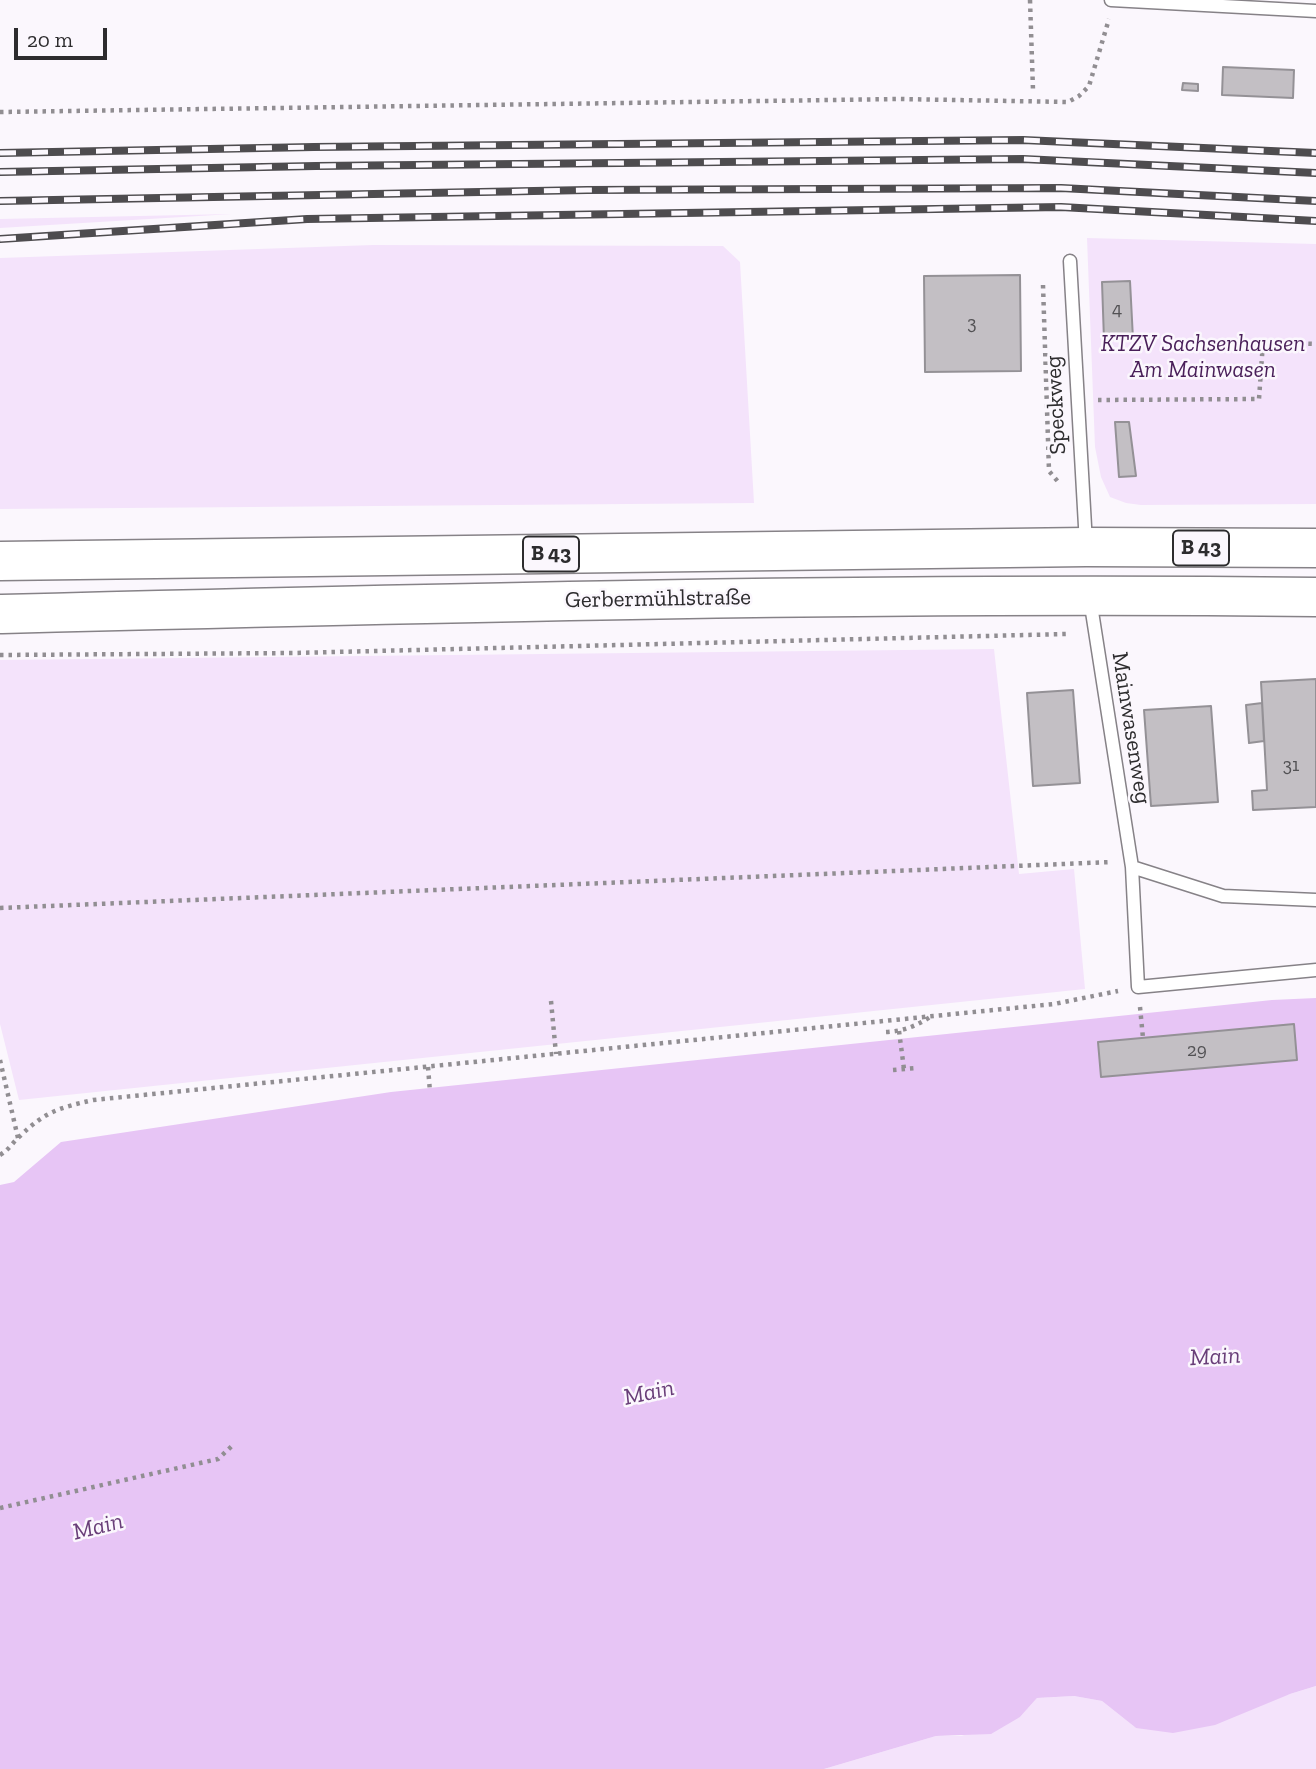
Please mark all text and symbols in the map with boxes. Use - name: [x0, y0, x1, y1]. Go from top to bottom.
- scale bar: [18, 14, 110, 58]
- text: 20 m: [27, 27, 73, 52]
- house number: 4: [1112, 299, 1122, 321]
- house number: 3: [967, 313, 977, 335]
- park label: KTZV Sachsenhausen Am Mainwasen: [1101, 330, 1305, 384]
- street label: Speckweg: [1040, 355, 1072, 455]
- road number: B 43: [1173, 530, 1229, 566]
- road number: B 43: [523, 536, 579, 572]
- street label: Gerbermühlstraße: [565, 584, 751, 614]
- street label: Mainwasenweg: [1105, 650, 1157, 806]
- house number: 31: [1283, 755, 1299, 777]
- house number: 29: [1187, 1040, 1207, 1062]
- water label: Main: [1189, 1341, 1241, 1373]
- water label: Main: [621, 1374, 677, 1412]
- water label: Main: [70, 1507, 126, 1547]

